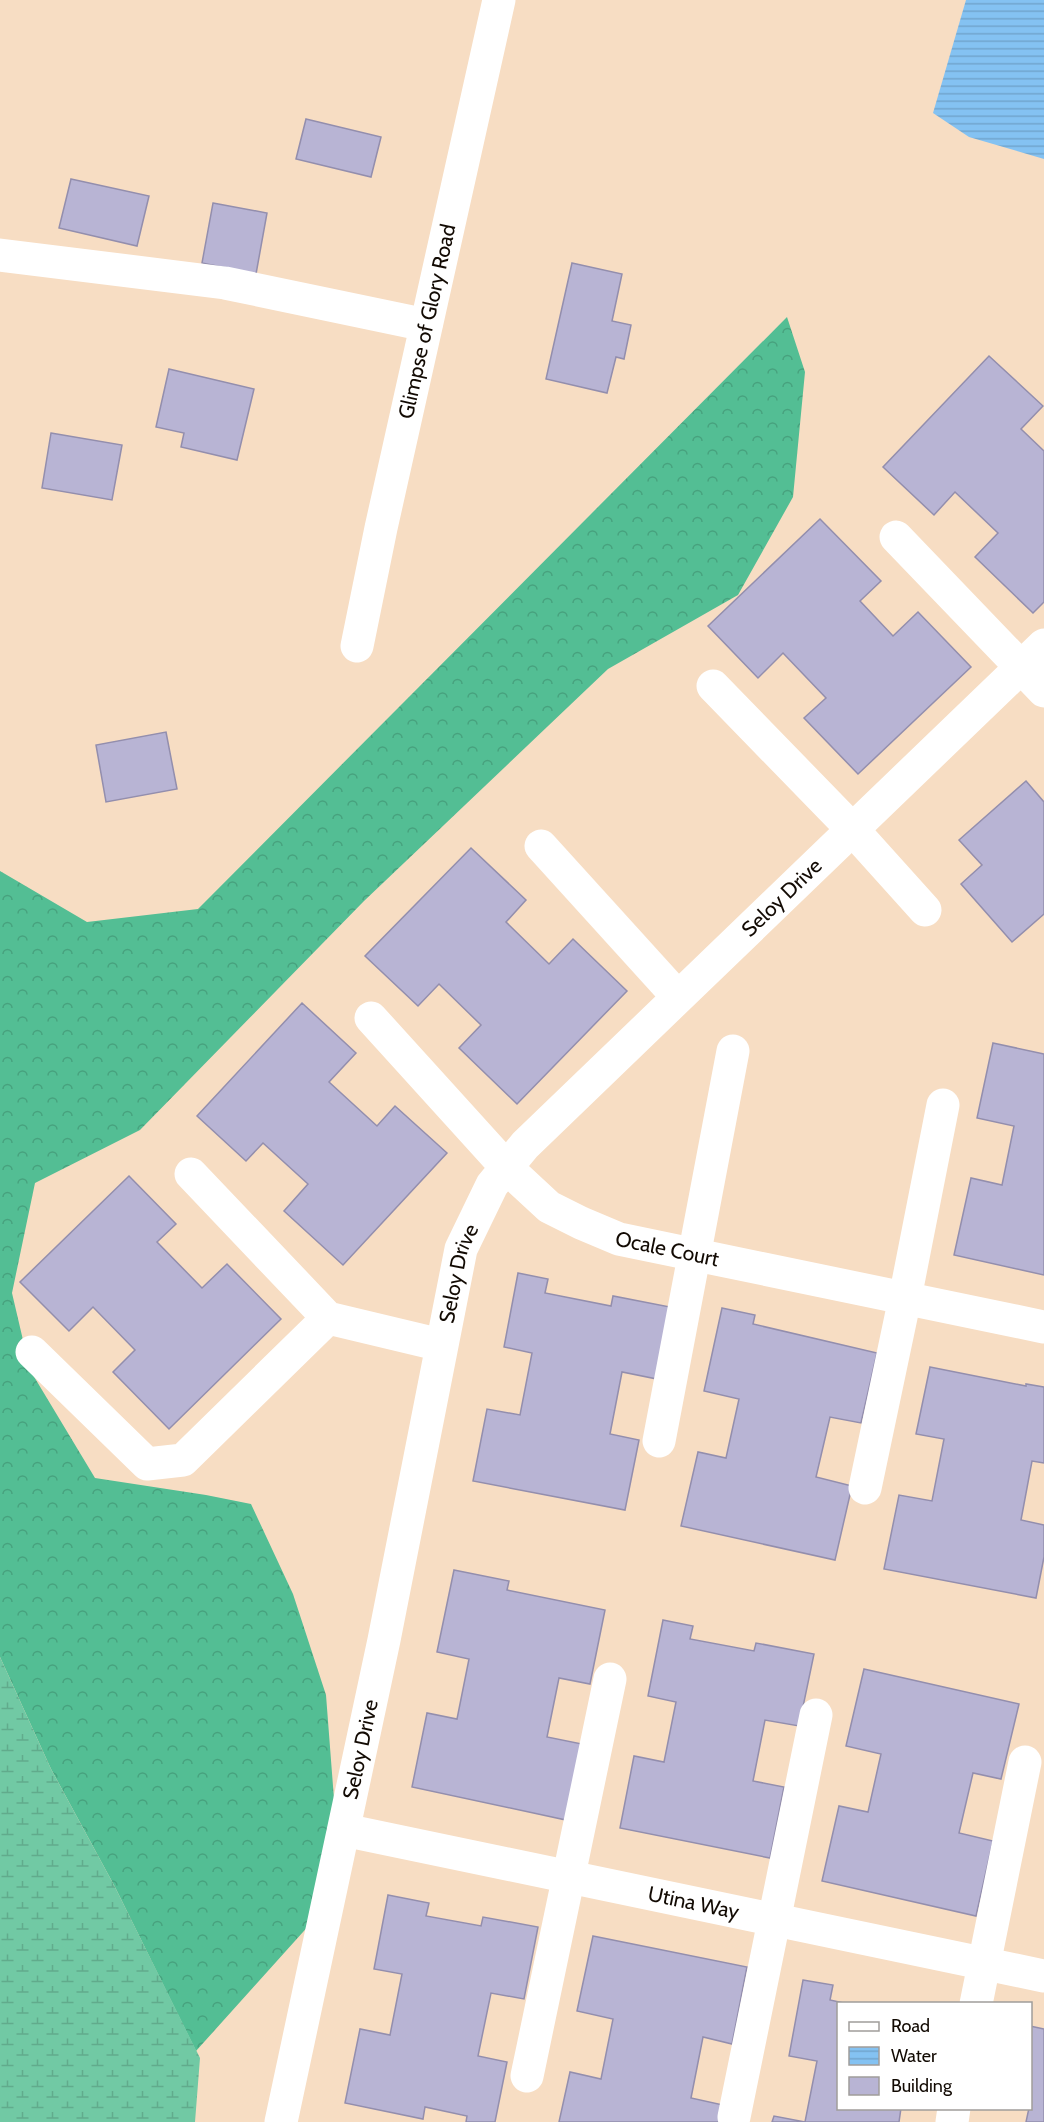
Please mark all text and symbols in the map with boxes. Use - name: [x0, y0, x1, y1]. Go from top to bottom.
- street label: Glimpse of Glory Road: [393, 222, 461, 421]
- street label: Seloy Drive: [736, 853, 827, 941]
- street label: Seloy Drive: [434, 1219, 483, 1325]
- street label: Ocale Court: [613, 1226, 721, 1271]
- street label: Seloy Drive: [337, 1697, 383, 1802]
- street label: Utina Way: [646, 1881, 742, 1924]
- legend: [837, 2002, 1032, 2110]
- text: Road: [891, 2015, 930, 2037]
- text: Water: [891, 2045, 937, 2067]
- text: Building: [891, 2075, 953, 2097]

